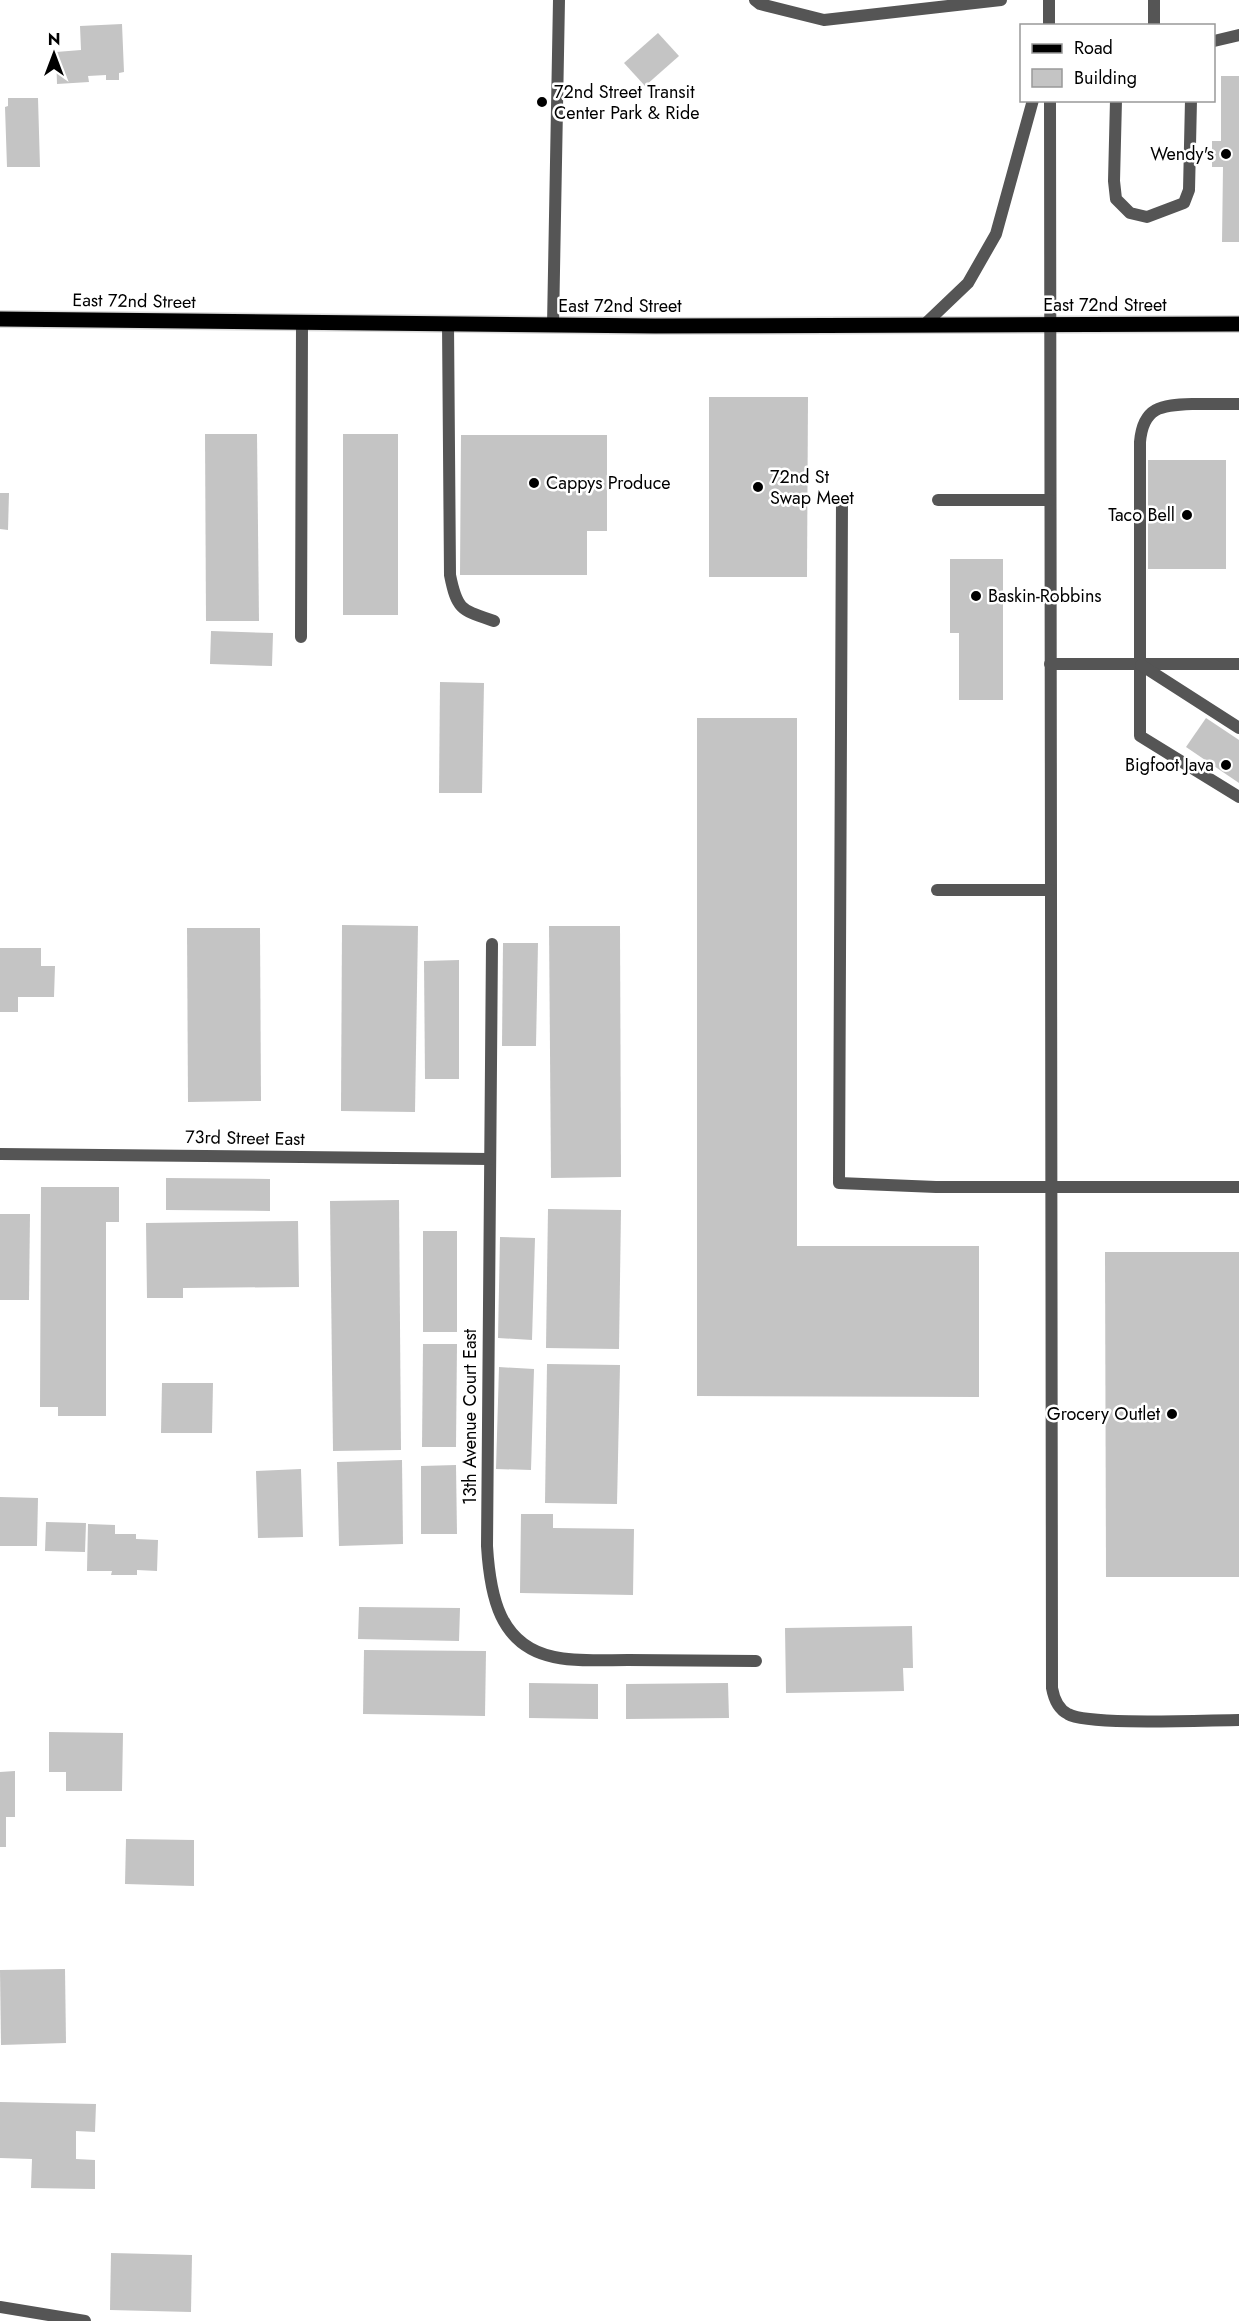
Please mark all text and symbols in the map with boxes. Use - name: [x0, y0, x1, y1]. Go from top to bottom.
- north arrow: [24, 24, 84, 84]
- legend: [1020, 24, 1215, 102]
- text: N: [48, 28, 60, 51]
- text: Road: [1074, 35, 1113, 61]
- text: Building: [1074, 65, 1137, 91]
- place label: 72nd Street Transit Center Park & Ride: [554, 79, 700, 126]
- marker: 72nd Street Transit Center Park & Ride: [535, 95, 549, 109]
- place label: Wendy's: [1150, 141, 1214, 167]
- marker: Wendy's: [1219, 147, 1233, 161]
- street label: East 72nd Street: [72, 287, 197, 315]
- street label: East 72nd Street: [1043, 292, 1167, 318]
- street label: East 72nd Street: [558, 293, 682, 319]
- place label: 72nd St Swap Meet: [770, 464, 855, 511]
- place label: Cappys Produce: [546, 470, 671, 496]
- marker: Cappys Produce: [527, 476, 541, 490]
- marker: 72nd St Swap Meet: [751, 480, 765, 494]
- place label: Taco Bell: [1108, 502, 1175, 528]
- marker: Taco Bell: [1180, 508, 1194, 522]
- place label: Baskin-Robbins: [988, 583, 1102, 609]
- marker: Baskin-Robbins: [969, 589, 983, 603]
- place label: Bigfoot Java: [1125, 752, 1214, 778]
- marker: Bigfoot Java: [1219, 758, 1233, 772]
- street label: 73rd Street East: [185, 1124, 306, 1152]
- street label: 13th Avenue Court East: [457, 1328, 483, 1505]
- place label: Grocery Outlet: [1047, 1401, 1161, 1427]
- marker: Grocery Outlet: [1165, 1407, 1179, 1421]

